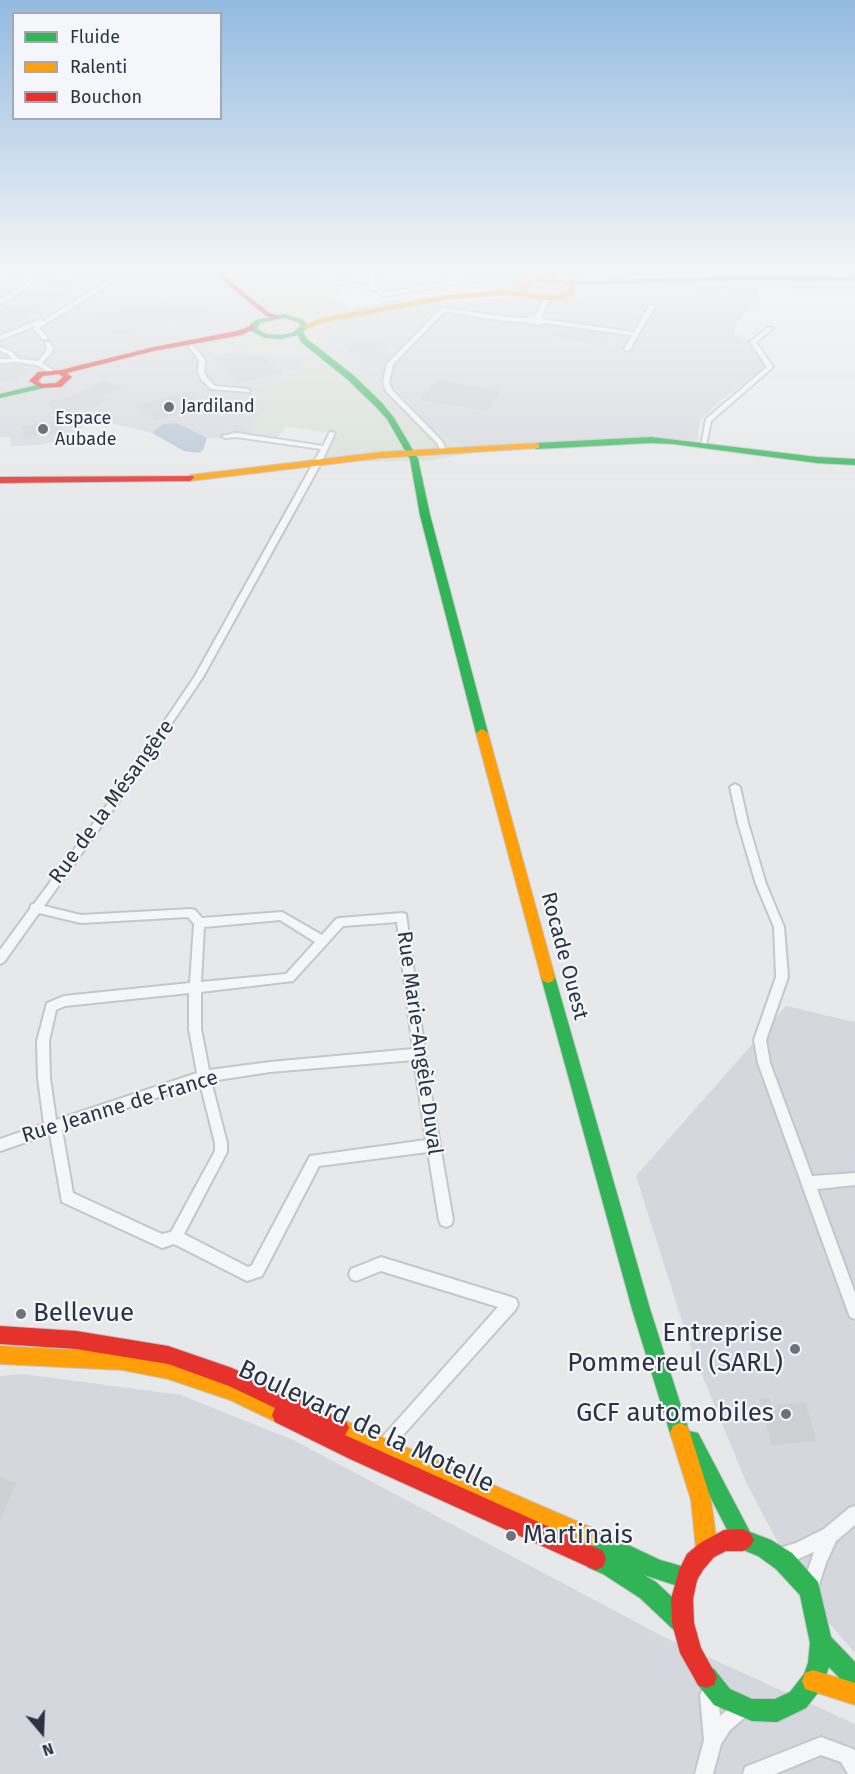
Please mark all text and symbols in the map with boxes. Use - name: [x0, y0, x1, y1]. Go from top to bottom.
- legend: [12, 12, 222, 120]
- text: Fluide: [70, 26, 120, 48]
- text: Ralenti: [70, 56, 127, 78]
- text: Bouchon: [70, 86, 142, 108]
- place label: Jardiland: [181, 396, 255, 418]
- marker: Jardiland: [162, 400, 176, 414]
- place label: Espace Aubade: [55, 408, 117, 450]
- marker: Espace Aubade: [36, 422, 50, 436]
- street label: Rue de la Mésangère: [44, 715, 180, 889]
- street label: Rocade Ouest: [535, 889, 593, 1023]
- street label: Rue Marie-Angèle Duval: [391, 929, 447, 1157]
- street label: Rue Jeanne de France: [19, 1065, 221, 1149]
- place label: Bellevue: [33, 1298, 134, 1330]
- marker: Bellevue: [14, 1307, 28, 1321]
- place label: Entreprise Pommereul (SARL): [567, 1318, 783, 1380]
- marker: Entreprise Pommereul (SARL): [788, 1342, 802, 1356]
- street label: Boulevard de la Motelle: [233, 1354, 499, 1500]
- place label: GCF automobiles: [576, 1398, 774, 1430]
- marker: GCF automobiles: [779, 1407, 793, 1421]
- place label: Martinais: [523, 1520, 633, 1552]
- marker: Martinais: [504, 1529, 518, 1543]
- north arrow: [12, 1702, 72, 1762]
- text: N: [40, 1739, 56, 1760]

